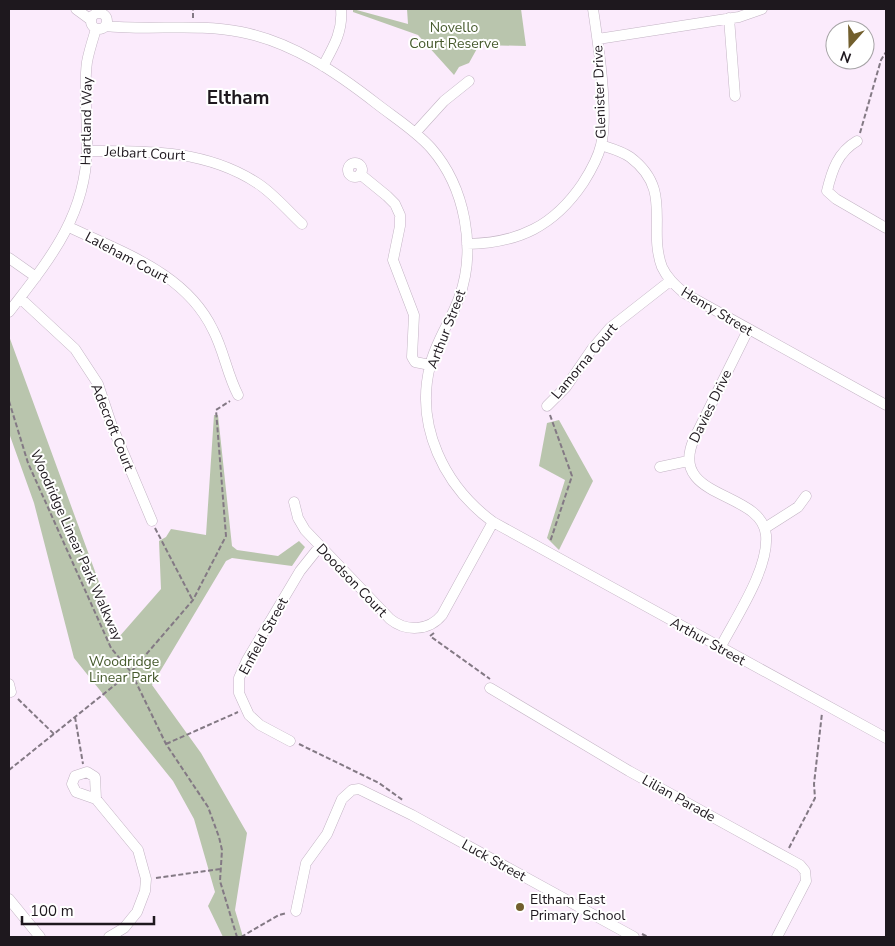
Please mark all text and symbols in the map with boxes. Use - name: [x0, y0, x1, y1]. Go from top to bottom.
- park label: Novello Court Reserve: [409, 18, 499, 53]
- north arrow: [825, 20, 875, 70]
- street label: Glenister Drive: [588, 45, 611, 139]
- text: N: [838, 46, 854, 67]
- street label: Hartland Way: [76, 76, 97, 166]
- district label: Eltham: [207, 85, 269, 111]
- street label: Jelbart Court: [103, 142, 186, 165]
- street label: Laleham Court: [82, 227, 172, 288]
- street label: Henry Street: [677, 283, 756, 340]
- street label: Arthur Street: [423, 287, 470, 371]
- street label: Lamorna Court: [547, 319, 622, 403]
- street label: Davies Drive: [685, 366, 736, 446]
- street label: Adecroft Court: [86, 381, 139, 474]
- street label: Woodridge Linear Park Walkway: [26, 447, 128, 644]
- street label: Doodson Court: [312, 540, 392, 621]
- street label: Enfield Street: [234, 594, 292, 678]
- street label: Arthur Street: [667, 613, 749, 670]
- park label: Woodridge Linear Park: [89, 652, 160, 687]
- street label: Lilian Parade: [639, 770, 719, 826]
- street label: Luck Street: [458, 835, 529, 886]
- place label: Eltham East Primary School: [530, 890, 626, 925]
- scale bar: [22, 894, 155, 926]
- text: 100 m: [30, 901, 74, 921]
- marker: Eltham East Primary School: [514, 901, 526, 913]

